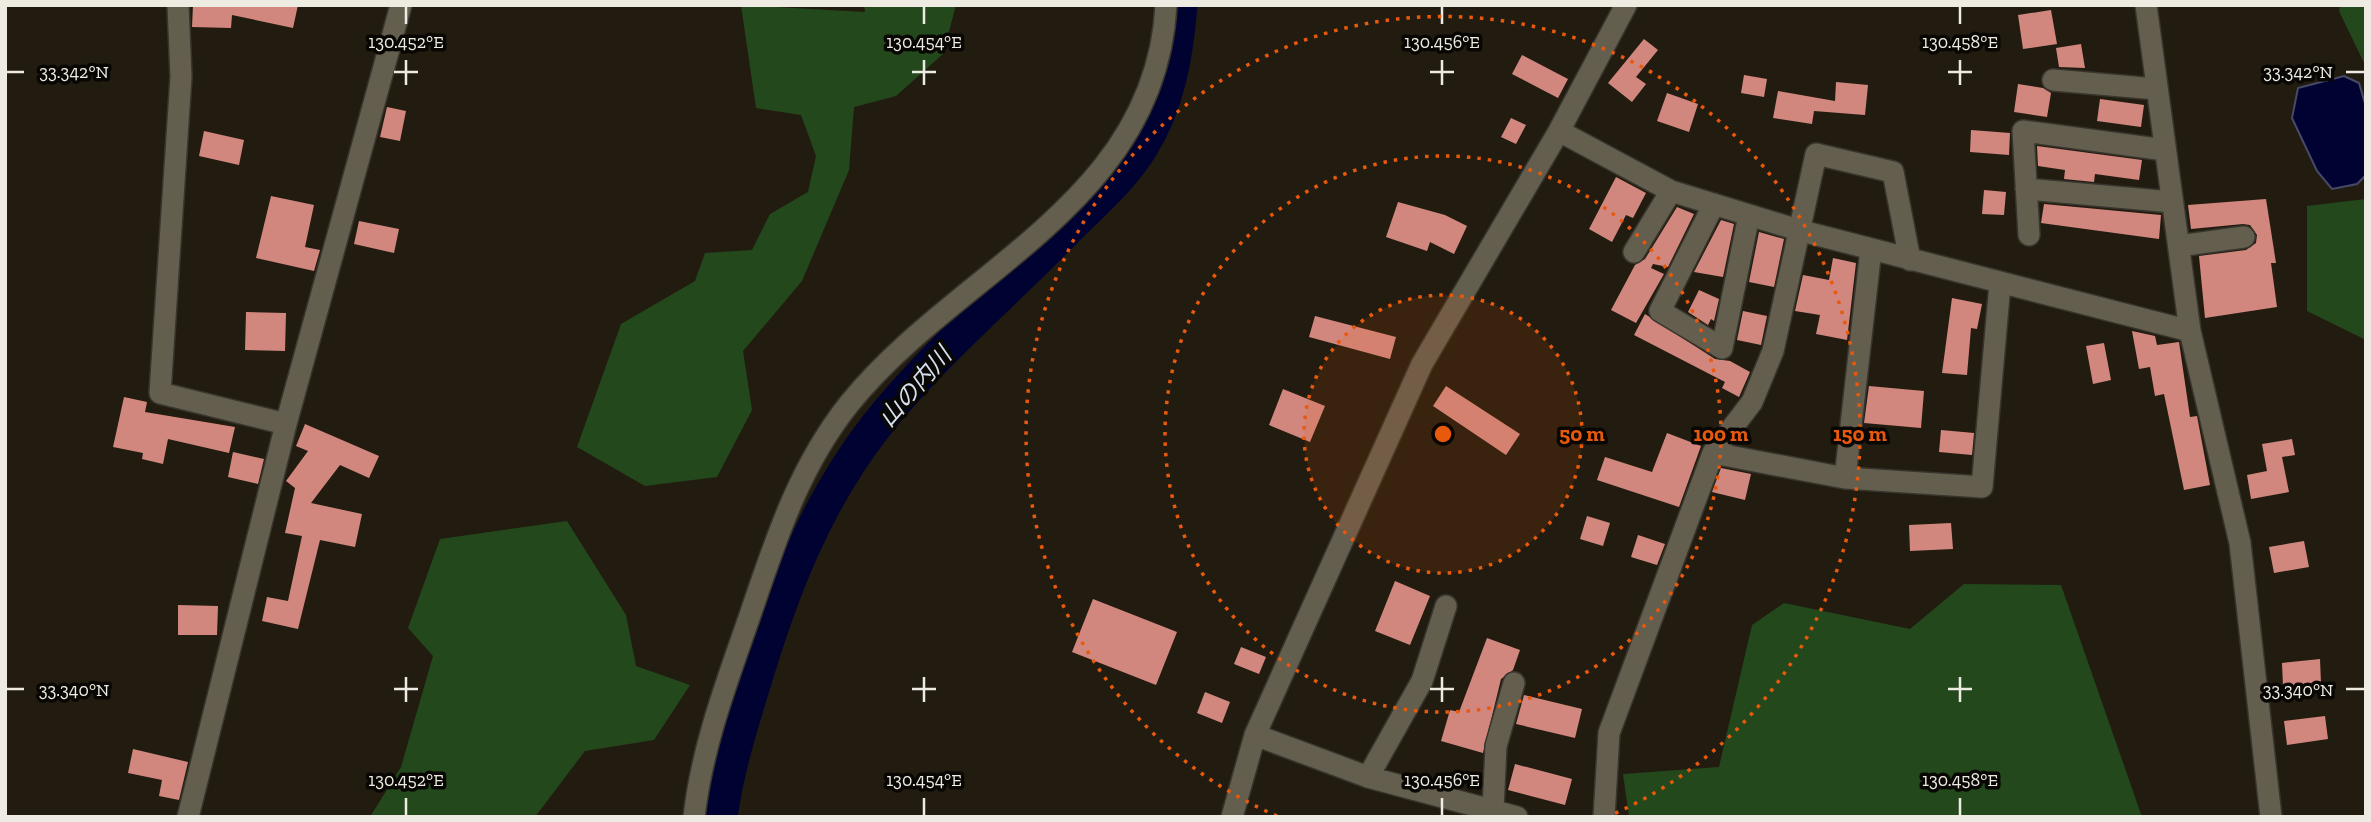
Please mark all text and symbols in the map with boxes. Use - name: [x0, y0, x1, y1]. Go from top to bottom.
- text: 130.452°E: [368, 31, 444, 53]
- text: 130.454°E: [886, 31, 962, 53]
- text: 130.456°E: [1404, 31, 1480, 53]
- text: 130.458°E: [1922, 31, 1998, 53]
- text: 33.342°N: [39, 61, 109, 83]
- text: 33.342°N: [2263, 61, 2333, 83]
- water label: 山の内川: [872, 339, 959, 432]
- text: 50 m: [1559, 421, 1605, 446]
- text: 100 m: [1694, 421, 1749, 446]
- text: 150 m: [1833, 421, 1888, 446]
- centre of rings: [1431, 422, 1455, 446]
- text: 33.340°N: [39, 679, 109, 701]
- text: 33.340°N: [2263, 679, 2333, 701]
- text: 130.452°E: [368, 769, 444, 791]
- text: 130.454°E: [886, 769, 962, 791]
- text: 130.456°E: [1404, 769, 1480, 791]
- text: 130.458°E: [1922, 769, 1998, 791]

